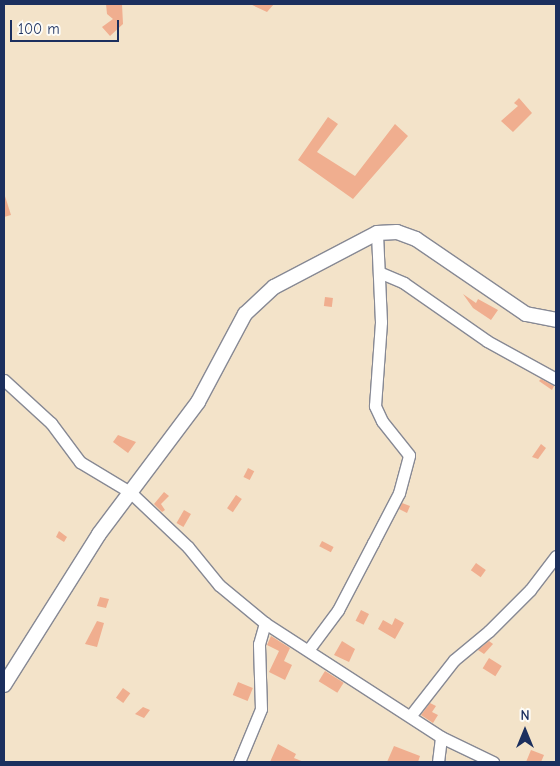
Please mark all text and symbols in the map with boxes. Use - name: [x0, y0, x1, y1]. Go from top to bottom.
- scale bar: [12, 10, 121, 42]
- text: 100 m: [18, 20, 60, 38]
- north arrow: [500, 706, 550, 756]
- text: N: [520, 707, 530, 724]

